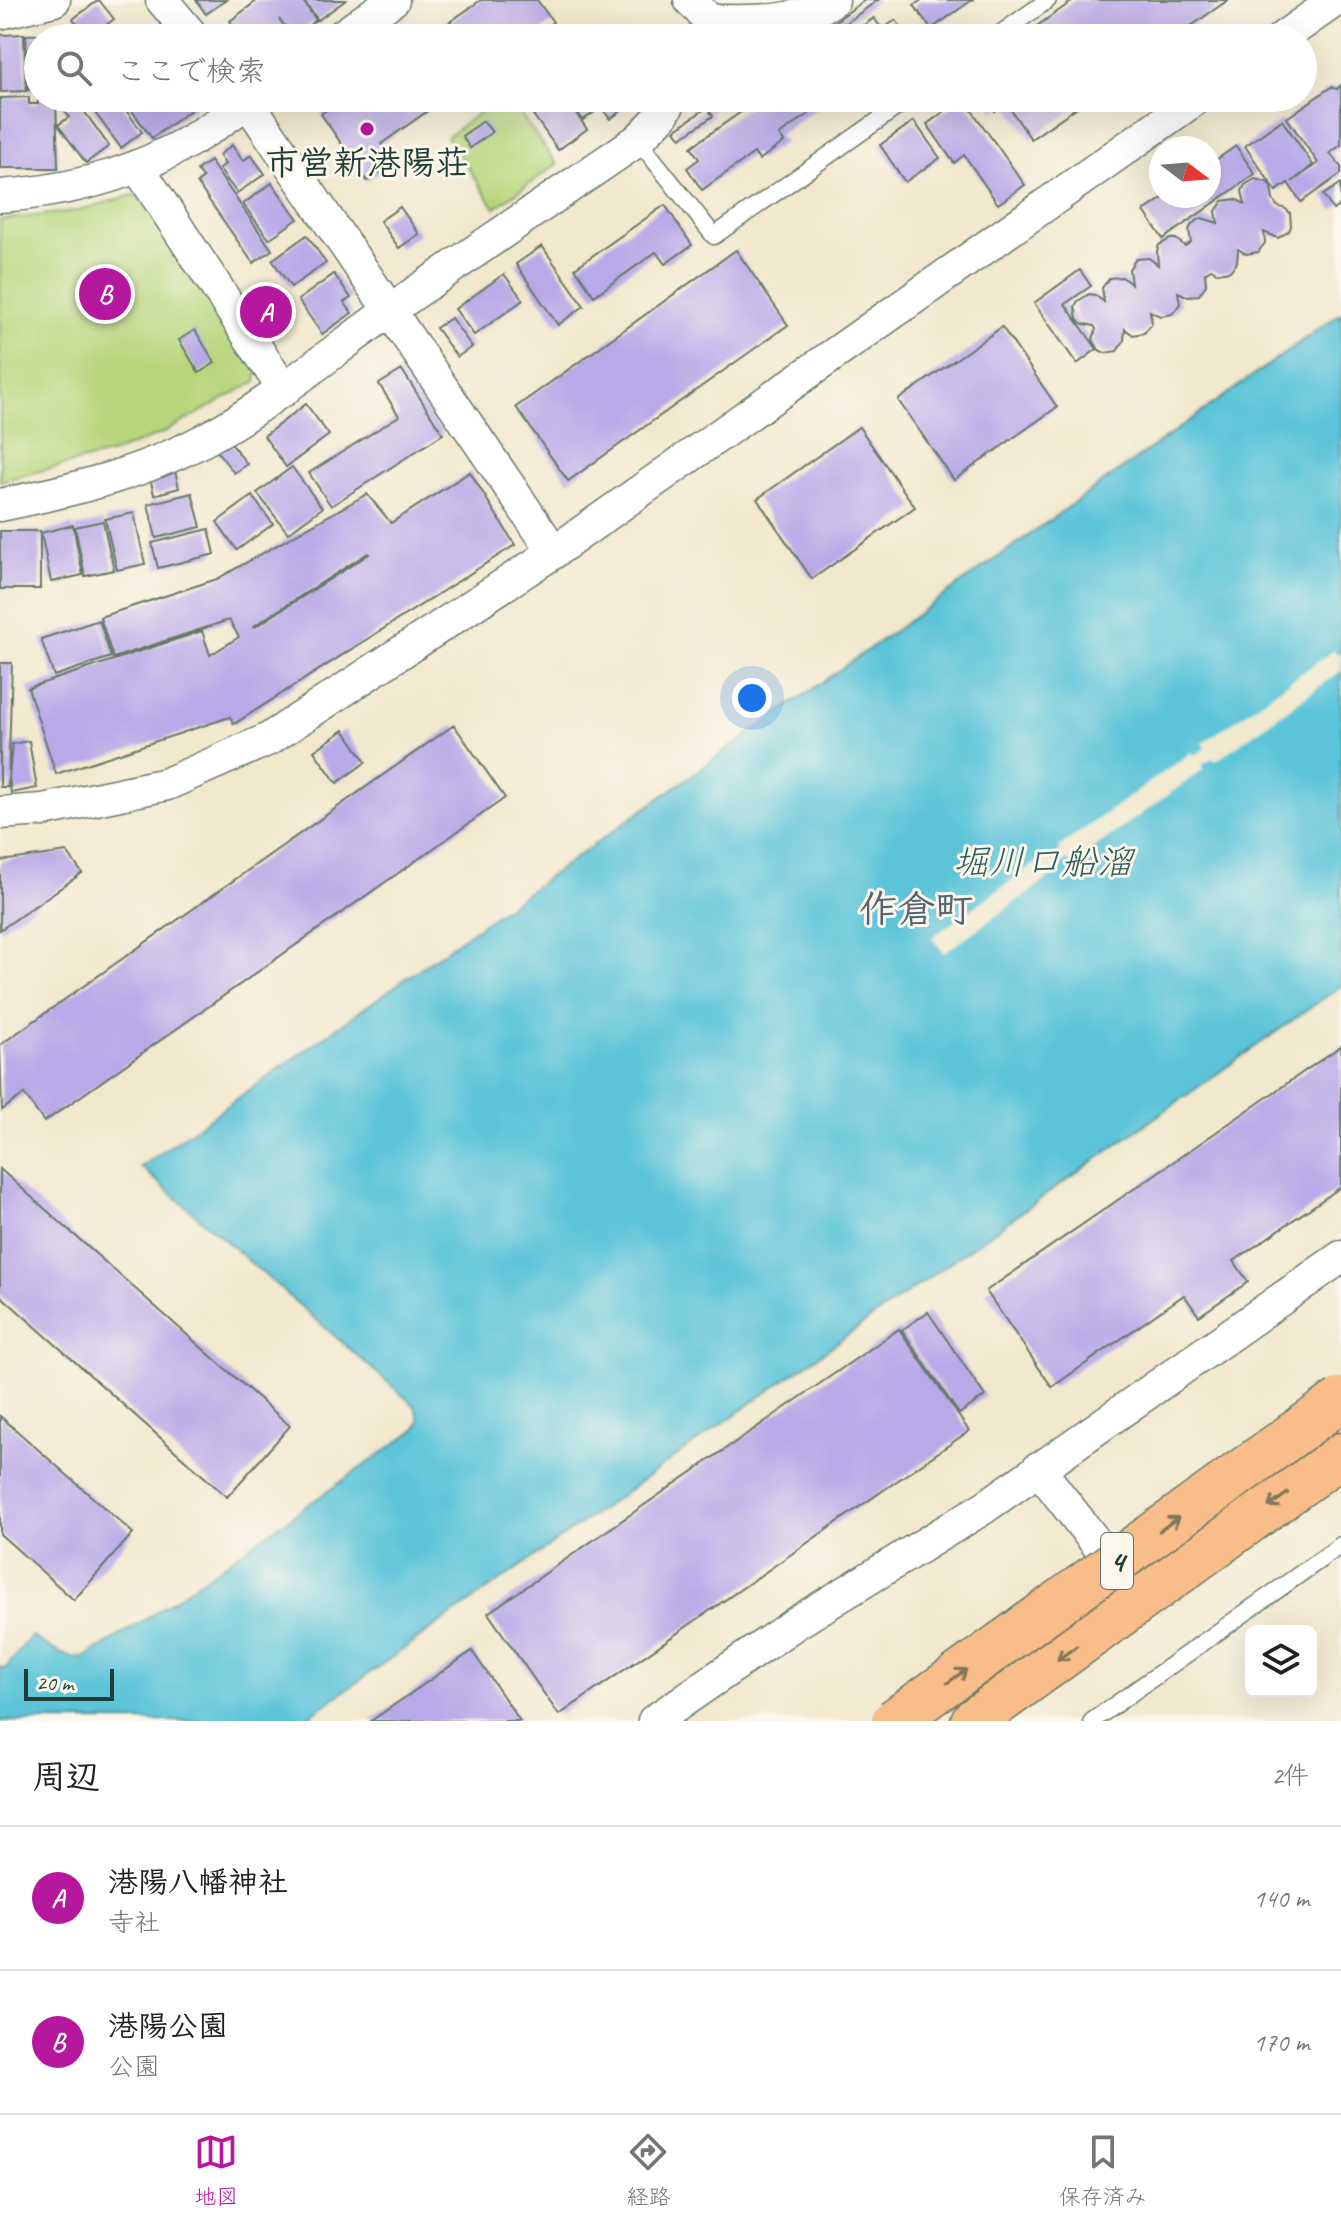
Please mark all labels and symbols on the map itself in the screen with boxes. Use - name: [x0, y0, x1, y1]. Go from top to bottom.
- marker: 市営新港陽荘: [358, 120, 376, 138]
- north arrow: [1149, 136, 1221, 208]
- place label: 市営新港陽荘: [265, 141, 469, 184]
- pin: B: [79, 264, 131, 324]
- pin: A: [240, 282, 292, 342]
- your location: [732, 678, 772, 718]
- water label: 堀川口船溜: [953, 839, 1136, 885]
- district label: 作倉町: [859, 886, 973, 933]
- one-way arrow: [1267, 1492, 1289, 1508]
- one-way arrow: [1157, 1516, 1179, 1532]
- road number: 4: [1101, 1533, 1133, 1589]
- one-way arrow: [1057, 1644, 1078, 1661]
- scale bar: [24, 1665, 114, 1701]
- one-way arrow: [946, 1667, 968, 1684]

